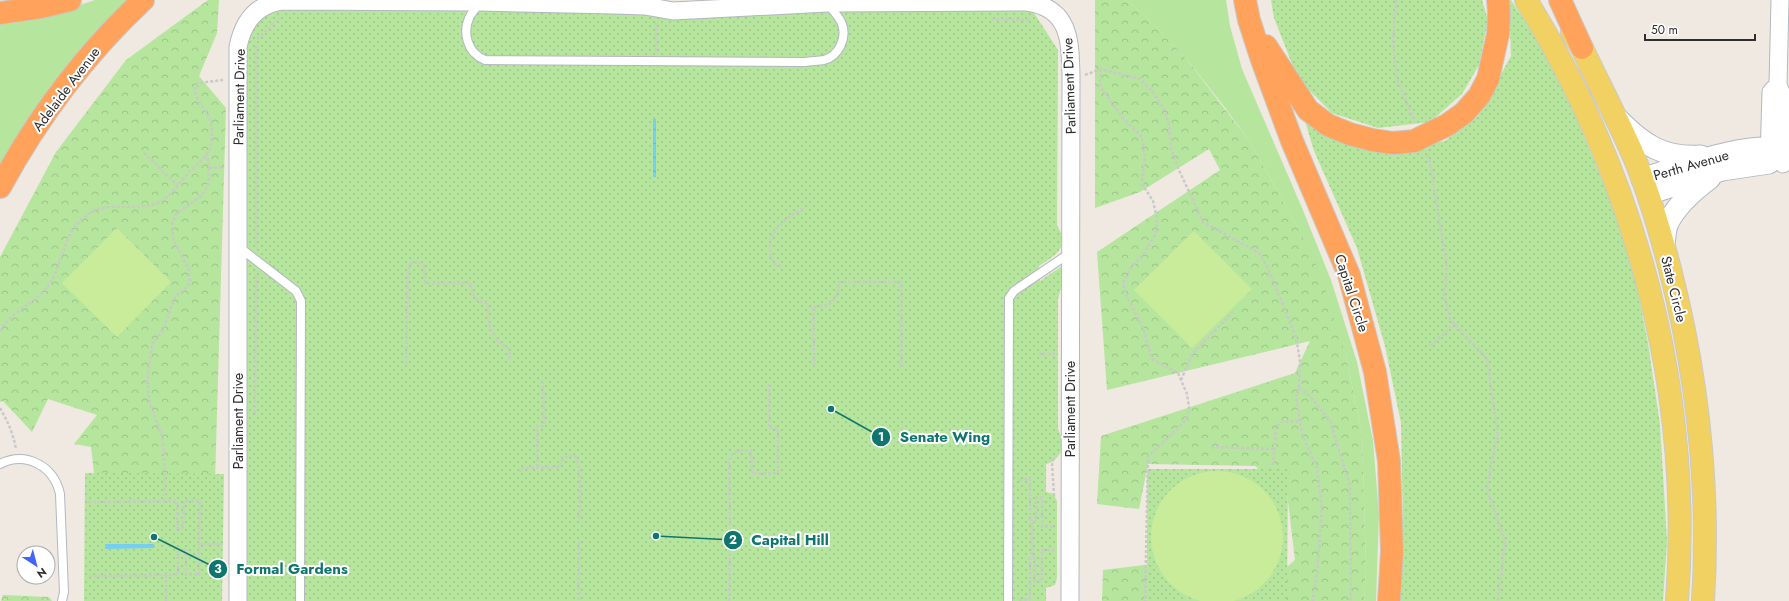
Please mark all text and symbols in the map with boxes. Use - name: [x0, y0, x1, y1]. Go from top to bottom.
- scale bar: [1645, 16, 1755, 42]
- text: 50 m: [1651, 21, 1678, 39]
- street label: Parliament Drive: [1057, 37, 1081, 135]
- street label: Adelaide Avenue: [28, 43, 104, 135]
- street label: Parliament Drive: [228, 49, 250, 145]
- street label: Perth Avenue: [1651, 145, 1731, 185]
- street label: Capital Circle: [1330, 252, 1374, 334]
- street label: State Circle: [1656, 254, 1692, 324]
- street label: Parliament Drive: [1060, 361, 1080, 457]
- street label: Parliament Drive: [228, 373, 248, 469]
- callout: Senate Wing: [871, 423, 998, 450]
- text: Senate Wing: [900, 426, 990, 448]
- text: 1: [878, 428, 884, 446]
- callout: Capital Hill: [723, 527, 837, 554]
- text: Capital Hill: [751, 529, 829, 551]
- text: 2: [729, 531, 737, 549]
- north arrow: [16, 545, 56, 585]
- callout: Formal Gardens: [208, 555, 356, 582]
- text: Formal Gardens: [236, 558, 348, 580]
- text: 3: [214, 560, 222, 578]
- text: N: [34, 564, 50, 582]

